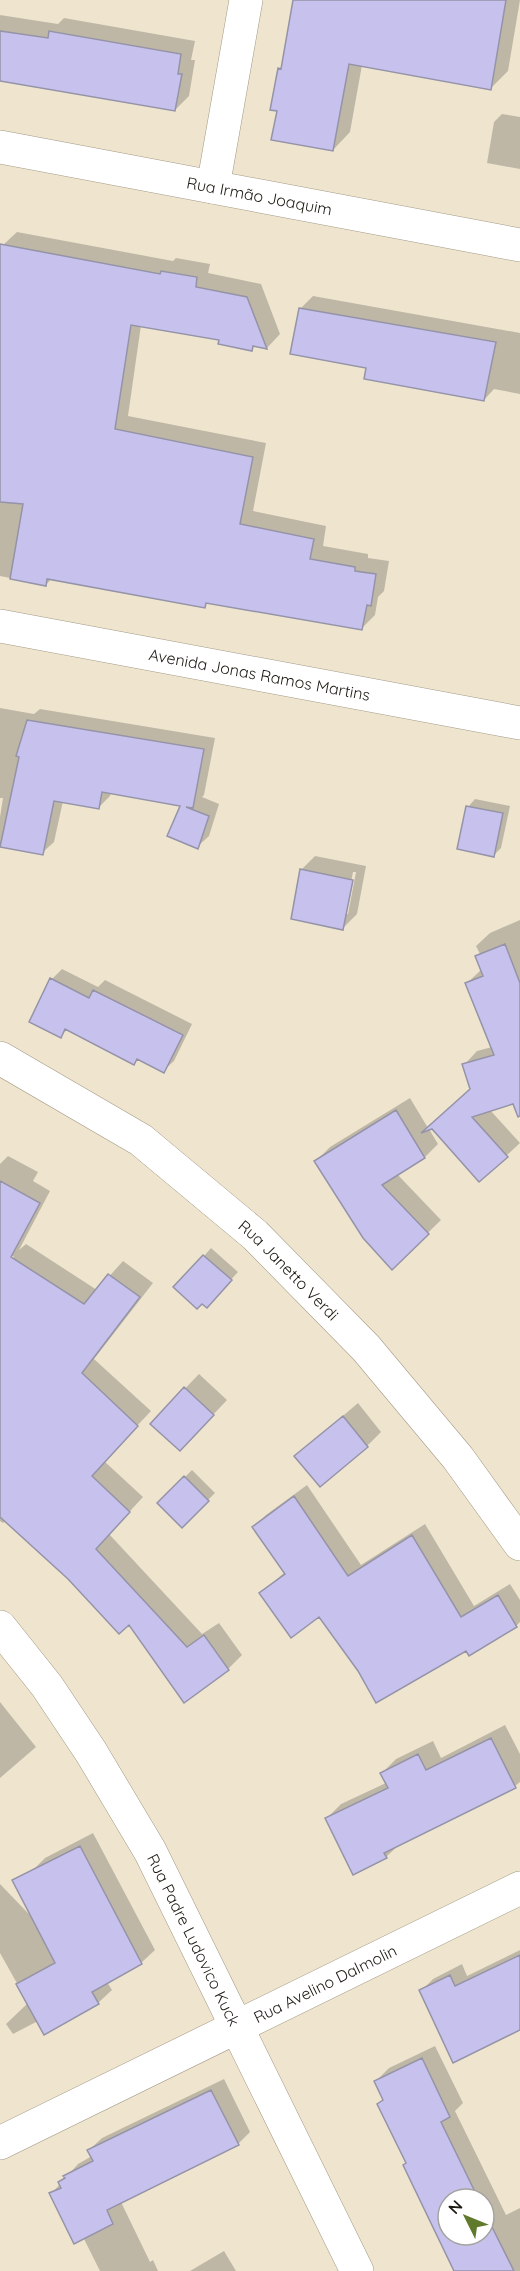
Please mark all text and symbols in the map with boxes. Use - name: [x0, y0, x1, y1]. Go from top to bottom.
- street label: Rua Irmão Joaquim: [185, 172, 334, 219]
- street label: Avenida Jonas Ramos Martins: [147, 644, 372, 705]
- street label: Rua Janetto Verdi: [234, 1215, 343, 1324]
- street label: Rua Padre Ludovico Kuck: [143, 1850, 245, 2029]
- street label: Rua Avelino Dalmolin: [250, 1940, 400, 2027]
- north arrow: [436, 2187, 496, 2247]
- text: N: [444, 2196, 466, 2218]

